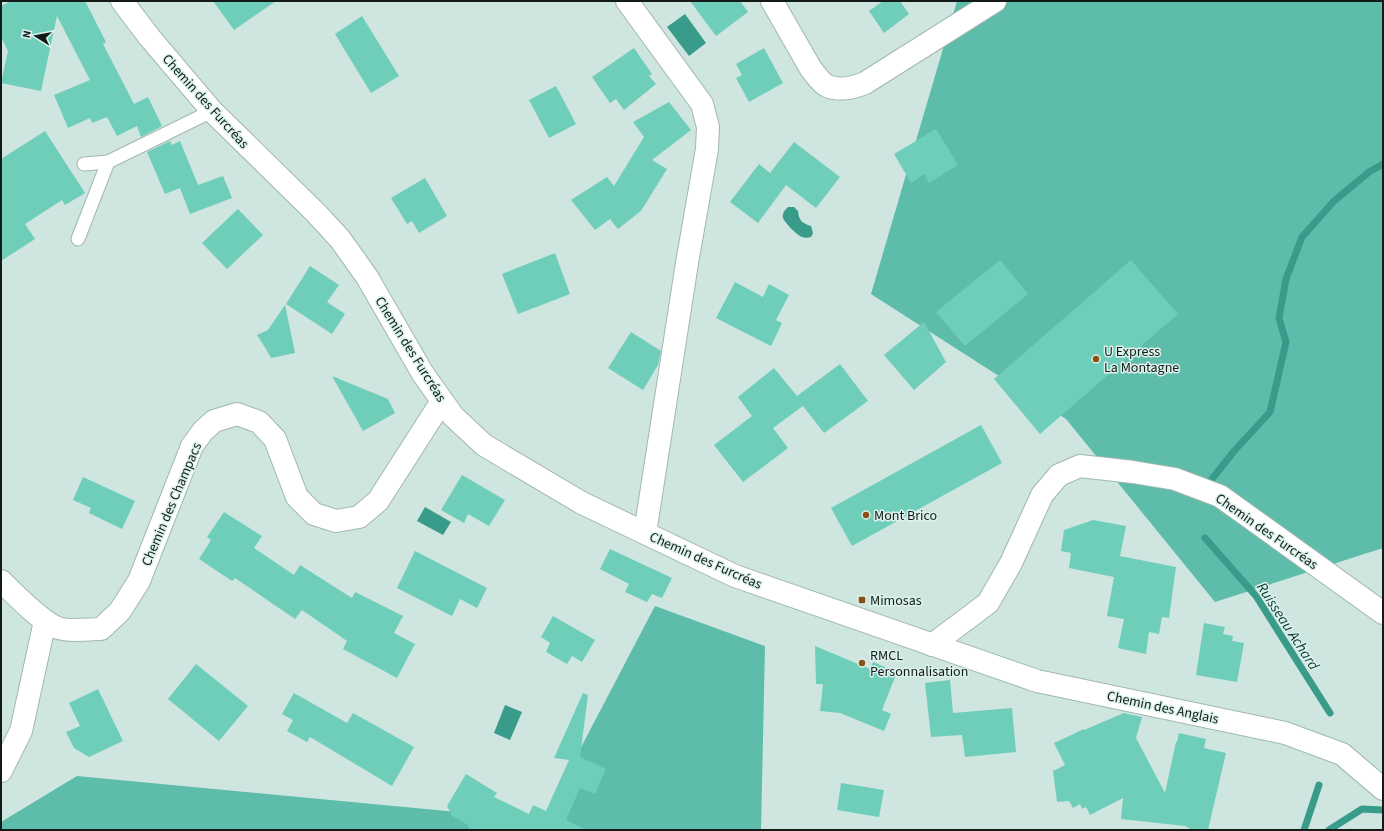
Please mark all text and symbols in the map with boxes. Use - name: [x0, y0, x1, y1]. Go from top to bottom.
- north arrow: [16, 16, 56, 56]
- text: N: [19, 29, 35, 39]
- street label: Chemin des Furcréas: [157, 50, 253, 154]
- street label: Chemin des Furcréas: [370, 293, 451, 406]
- place label: U Express La Montagne: [1104, 342, 1179, 378]
- marker: U Express La Montagne: [1091, 354, 1101, 364]
- street label: Chemin des Champacs: [137, 439, 207, 569]
- street label: Chemin des Furcréas: [1211, 489, 1322, 575]
- place label: Mont Brico: [874, 506, 937, 526]
- marker: Mont Brico: [861, 510, 871, 520]
- street label: Chemin des Furcréas: [646, 527, 765, 595]
- water label: Ruisseau Achard: [1251, 578, 1324, 675]
- place label: Mimosas: [870, 591, 922, 611]
- marker: Mimosas: [857, 595, 867, 605]
- place label: RMCL Personnalisation: [870, 646, 968, 682]
- marker: RMCL Personnalisation: [857, 658, 867, 668]
- street label: Chemin des Anglais: [1105, 686, 1221, 730]

